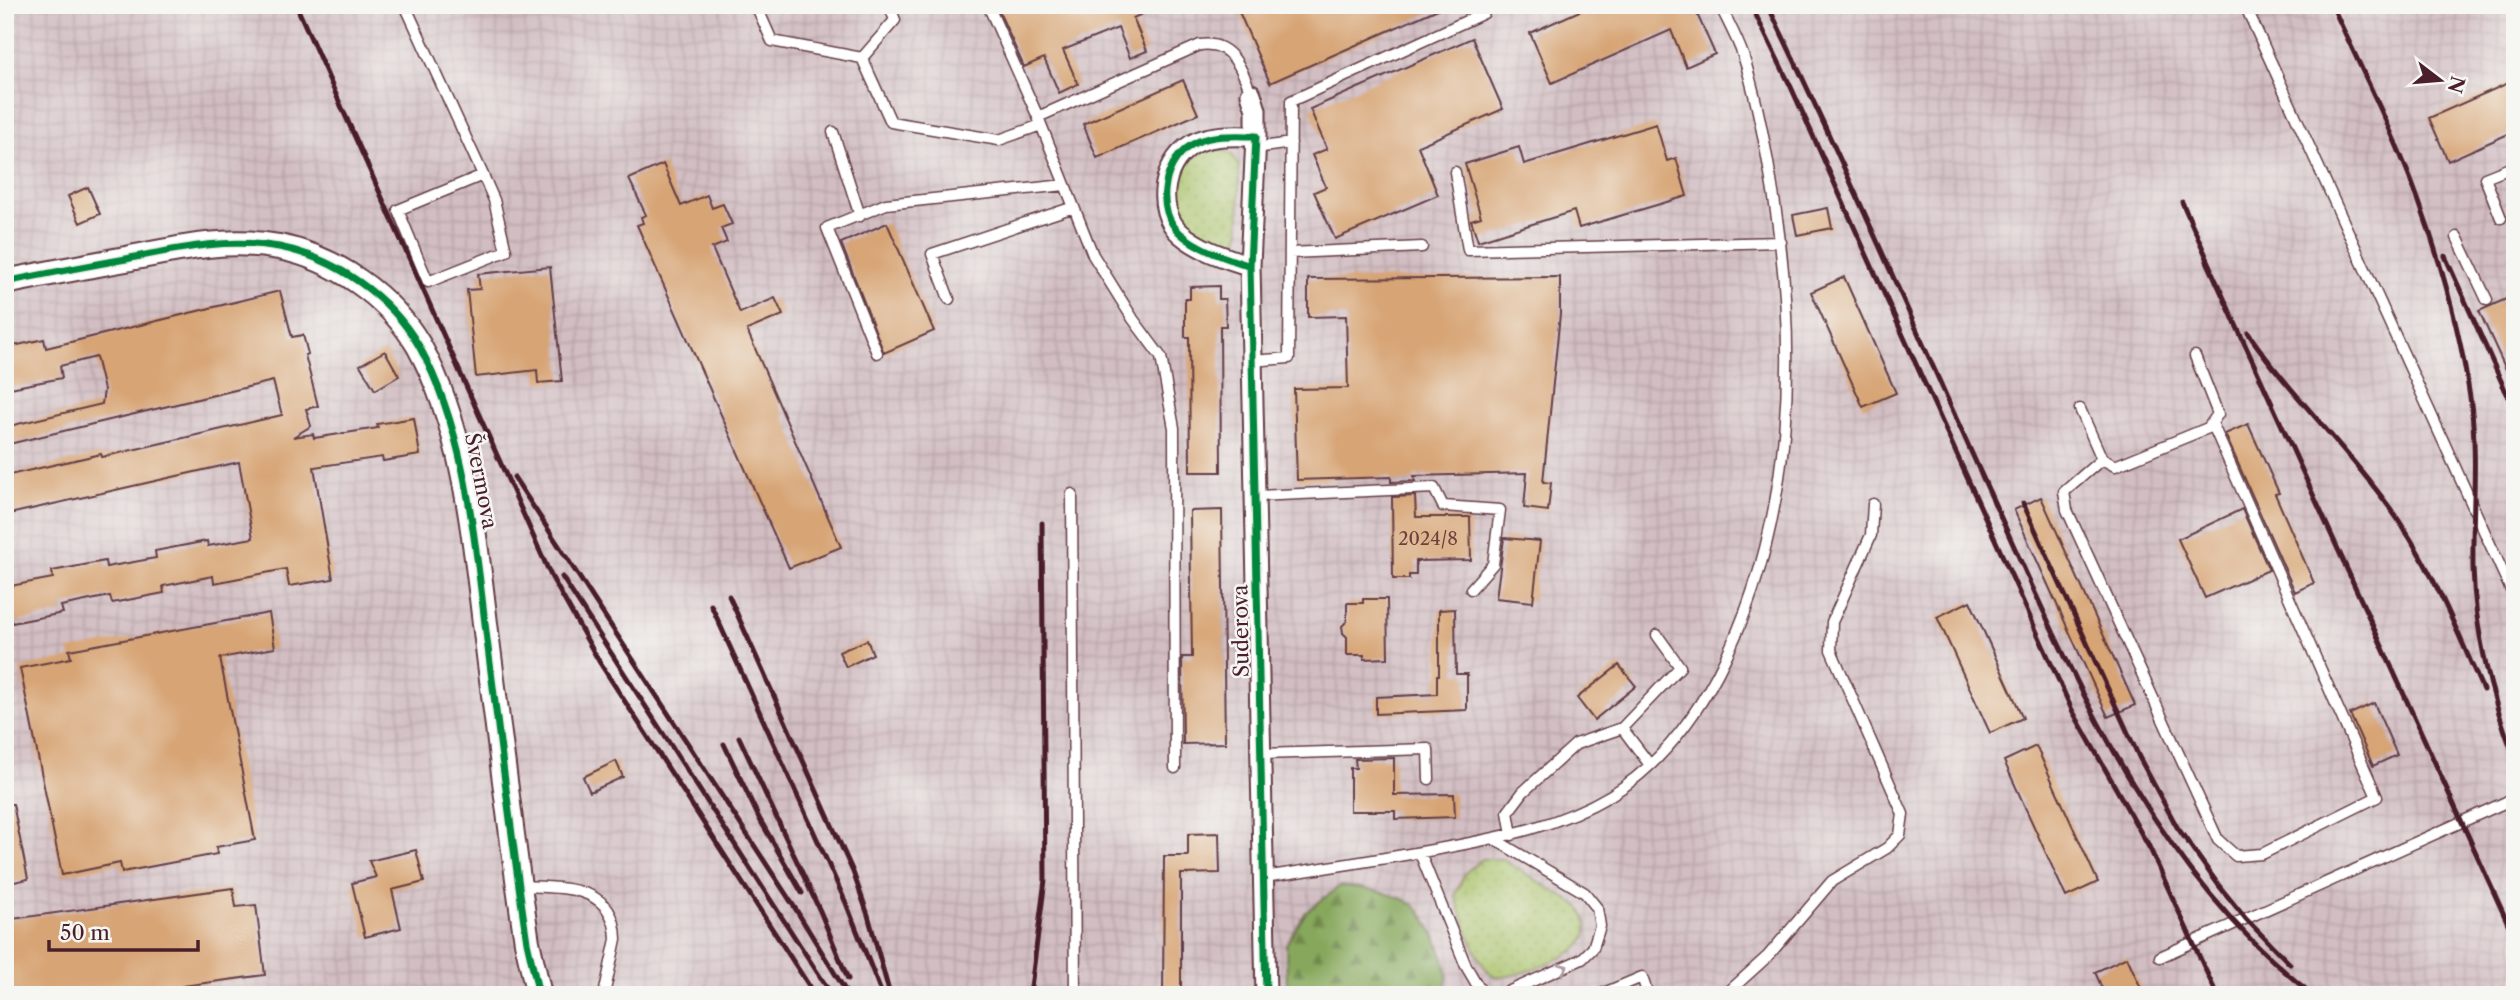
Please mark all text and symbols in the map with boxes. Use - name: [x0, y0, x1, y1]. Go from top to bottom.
- north arrow: [2404, 46, 2474, 116]
- text: N: [2443, 73, 2469, 96]
- street label: Švermova: [460, 431, 503, 532]
- house number: 2024/8: [1398, 528, 1458, 550]
- street label: Suderova: [1227, 584, 1254, 678]
- scale bar: [49, 909, 198, 953]
- text: 50 m: [60, 920, 110, 945]
- one-way arrow: [1556, 962, 1569, 976]

